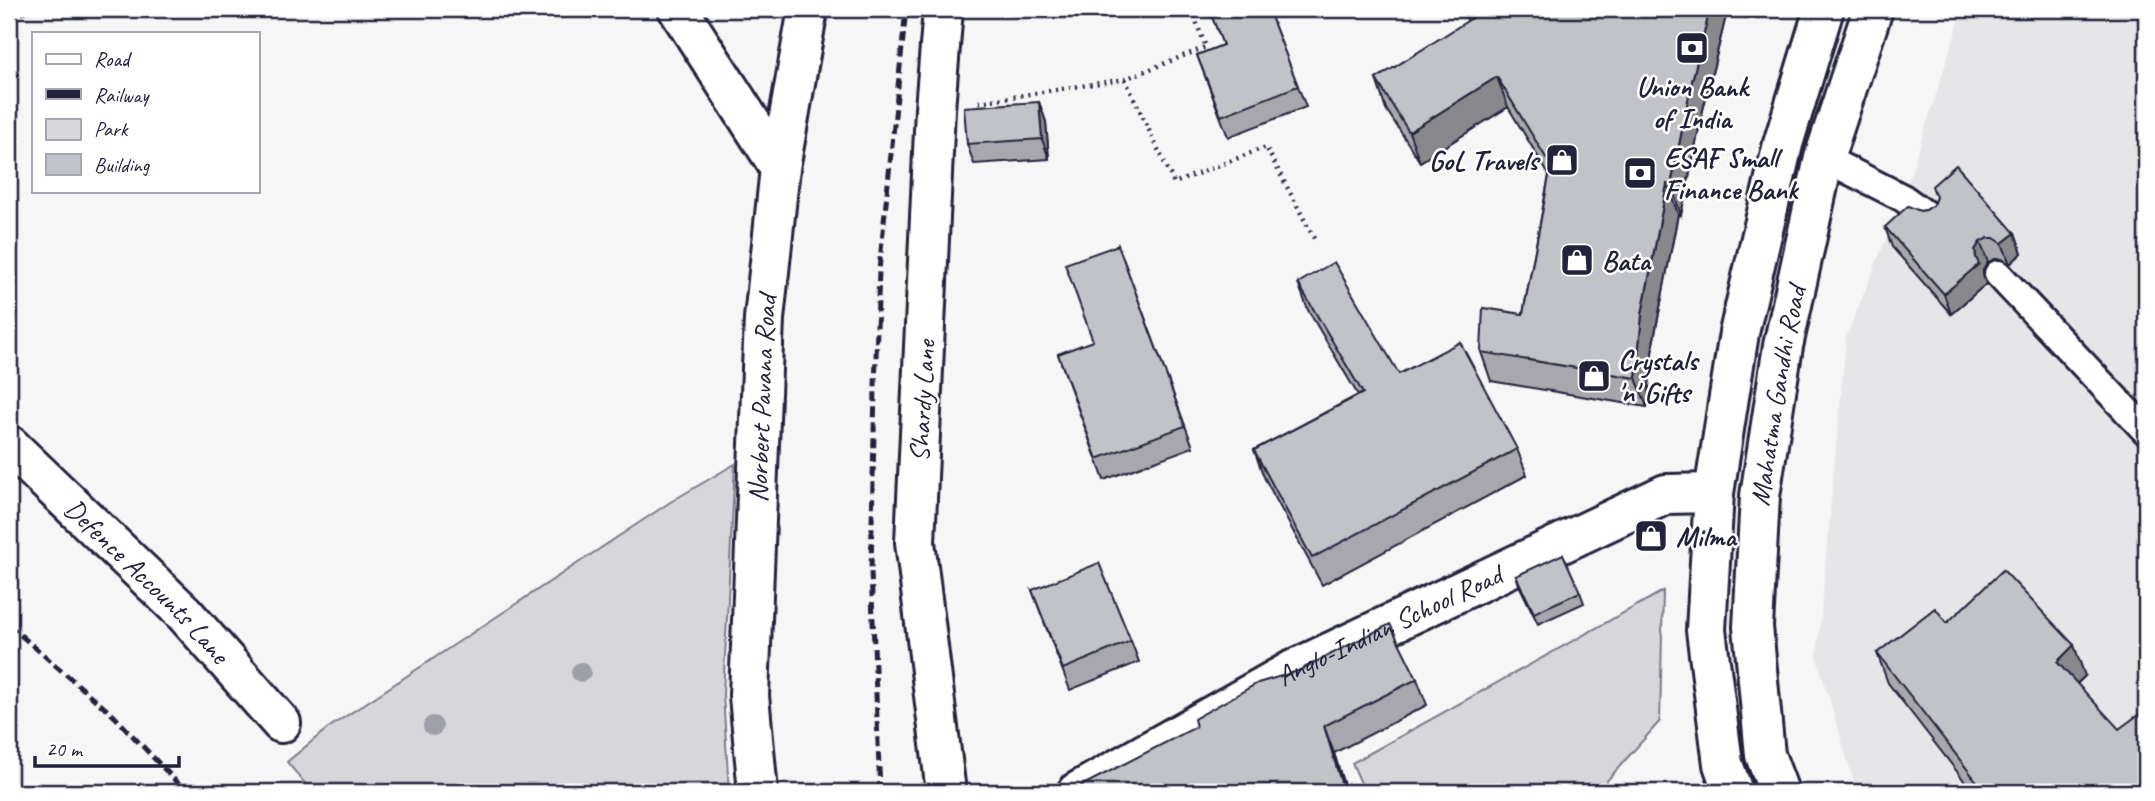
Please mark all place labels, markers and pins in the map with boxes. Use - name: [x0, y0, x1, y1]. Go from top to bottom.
- bank icon: Union Bank of India: [1673, 29, 1711, 67]
- place label: Union Bank of India: [1636, 69, 1750, 136]
- place label: ESAF Small Finance Bank: [1664, 140, 1800, 207]
- shop icon: GoL Travels: [1543, 141, 1581, 179]
- place label: GoL Travels: [1429, 143, 1541, 178]
- bank icon: ESAF Small Finance Bank: [1621, 154, 1659, 192]
- shop icon: Bata: [1558, 241, 1596, 279]
- place label: Bata: [1602, 243, 1652, 278]
- place label: Crystals 'n' Gifts: [1618, 343, 1701, 410]
- shop icon: Crystals 'n' Gifts: [1575, 357, 1613, 395]
- shop icon: Milma: [1632, 517, 1670, 555]
- place label: Milma: [1676, 519, 1738, 554]

